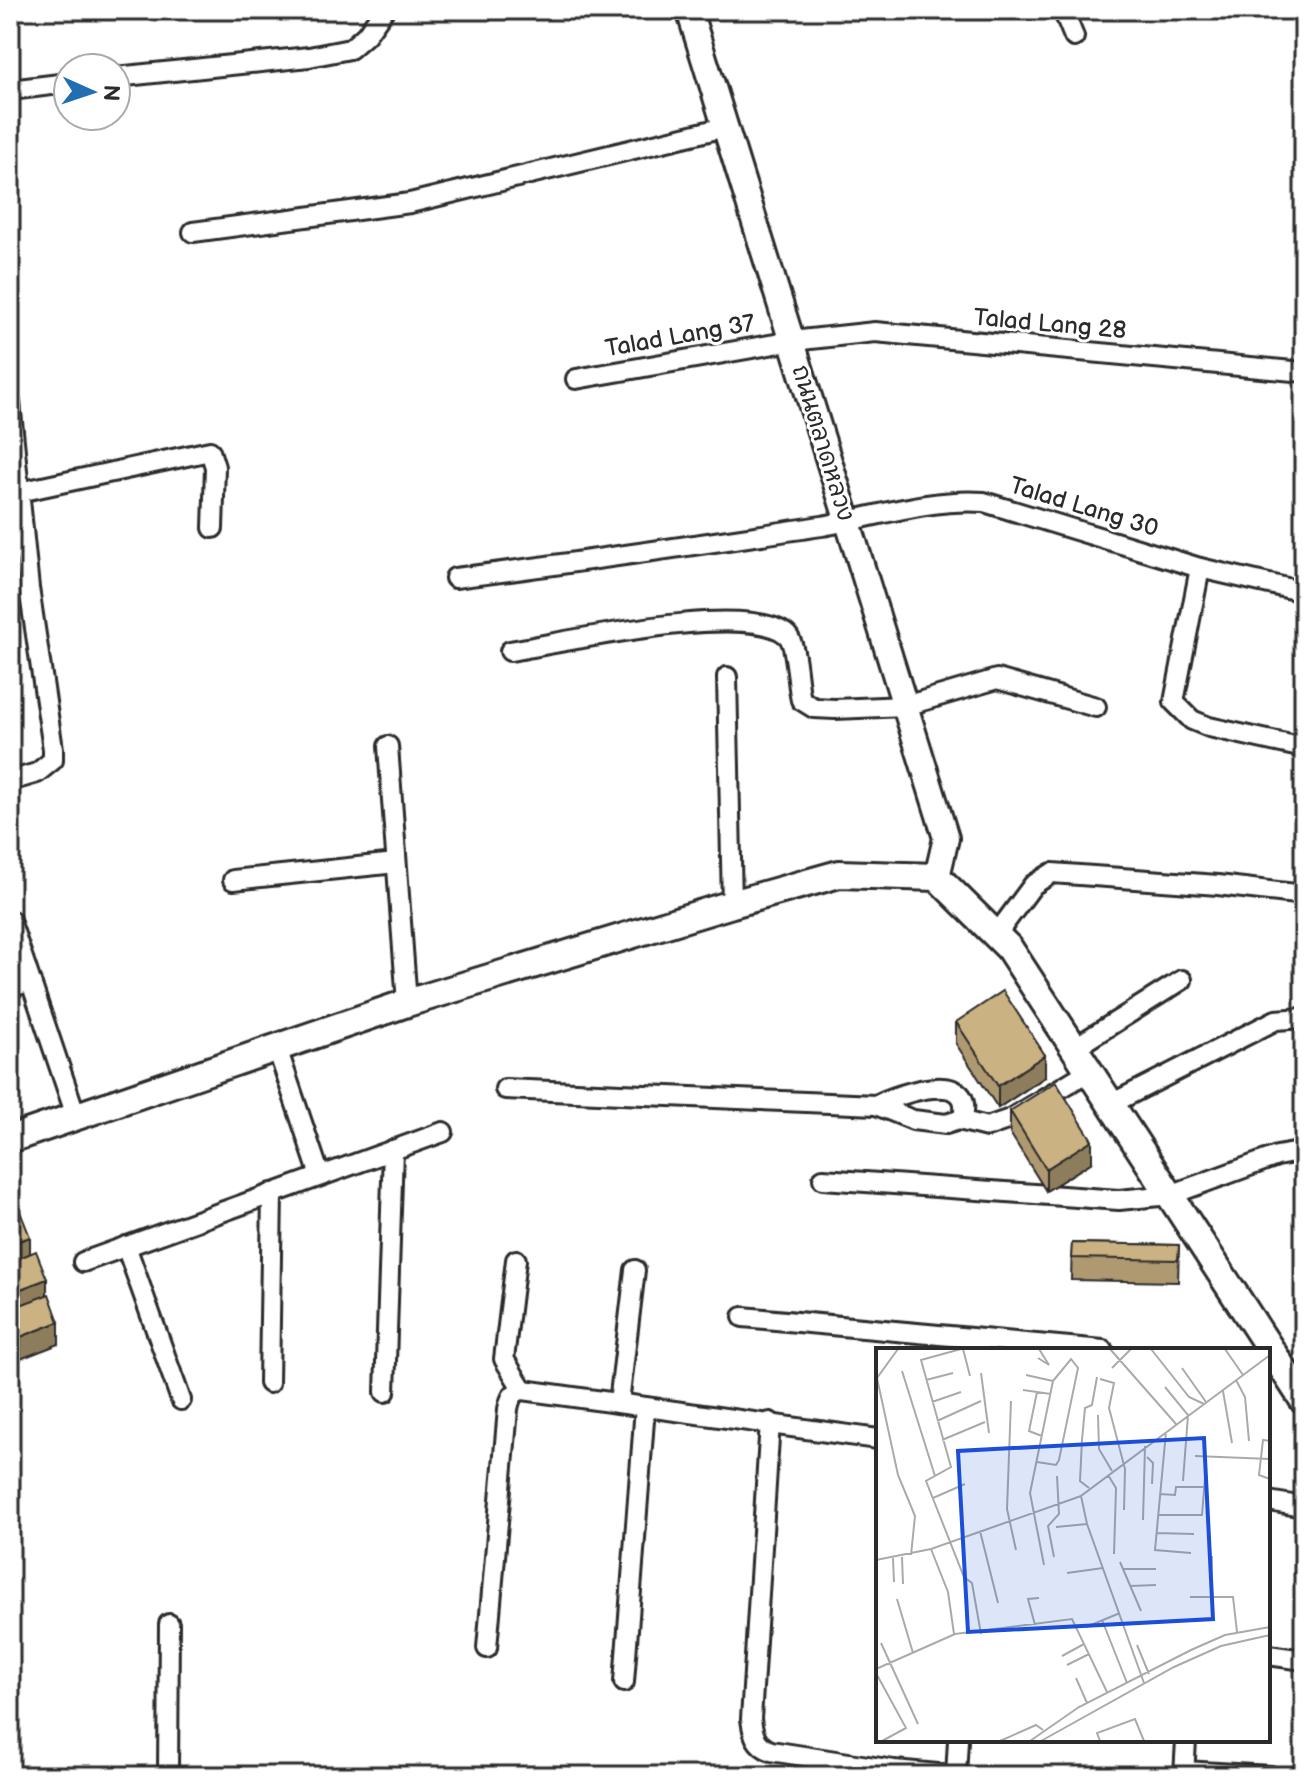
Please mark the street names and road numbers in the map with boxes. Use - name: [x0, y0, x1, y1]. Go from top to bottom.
- street label: Talad Lang 28: [972, 303, 1128, 345]
- street label: Talad Lang 37: [603, 309, 757, 363]
- street label: ถนนตลาดหลวง: [786, 362, 860, 524]
- street label: Talad Lang 30: [1006, 471, 1162, 543]

